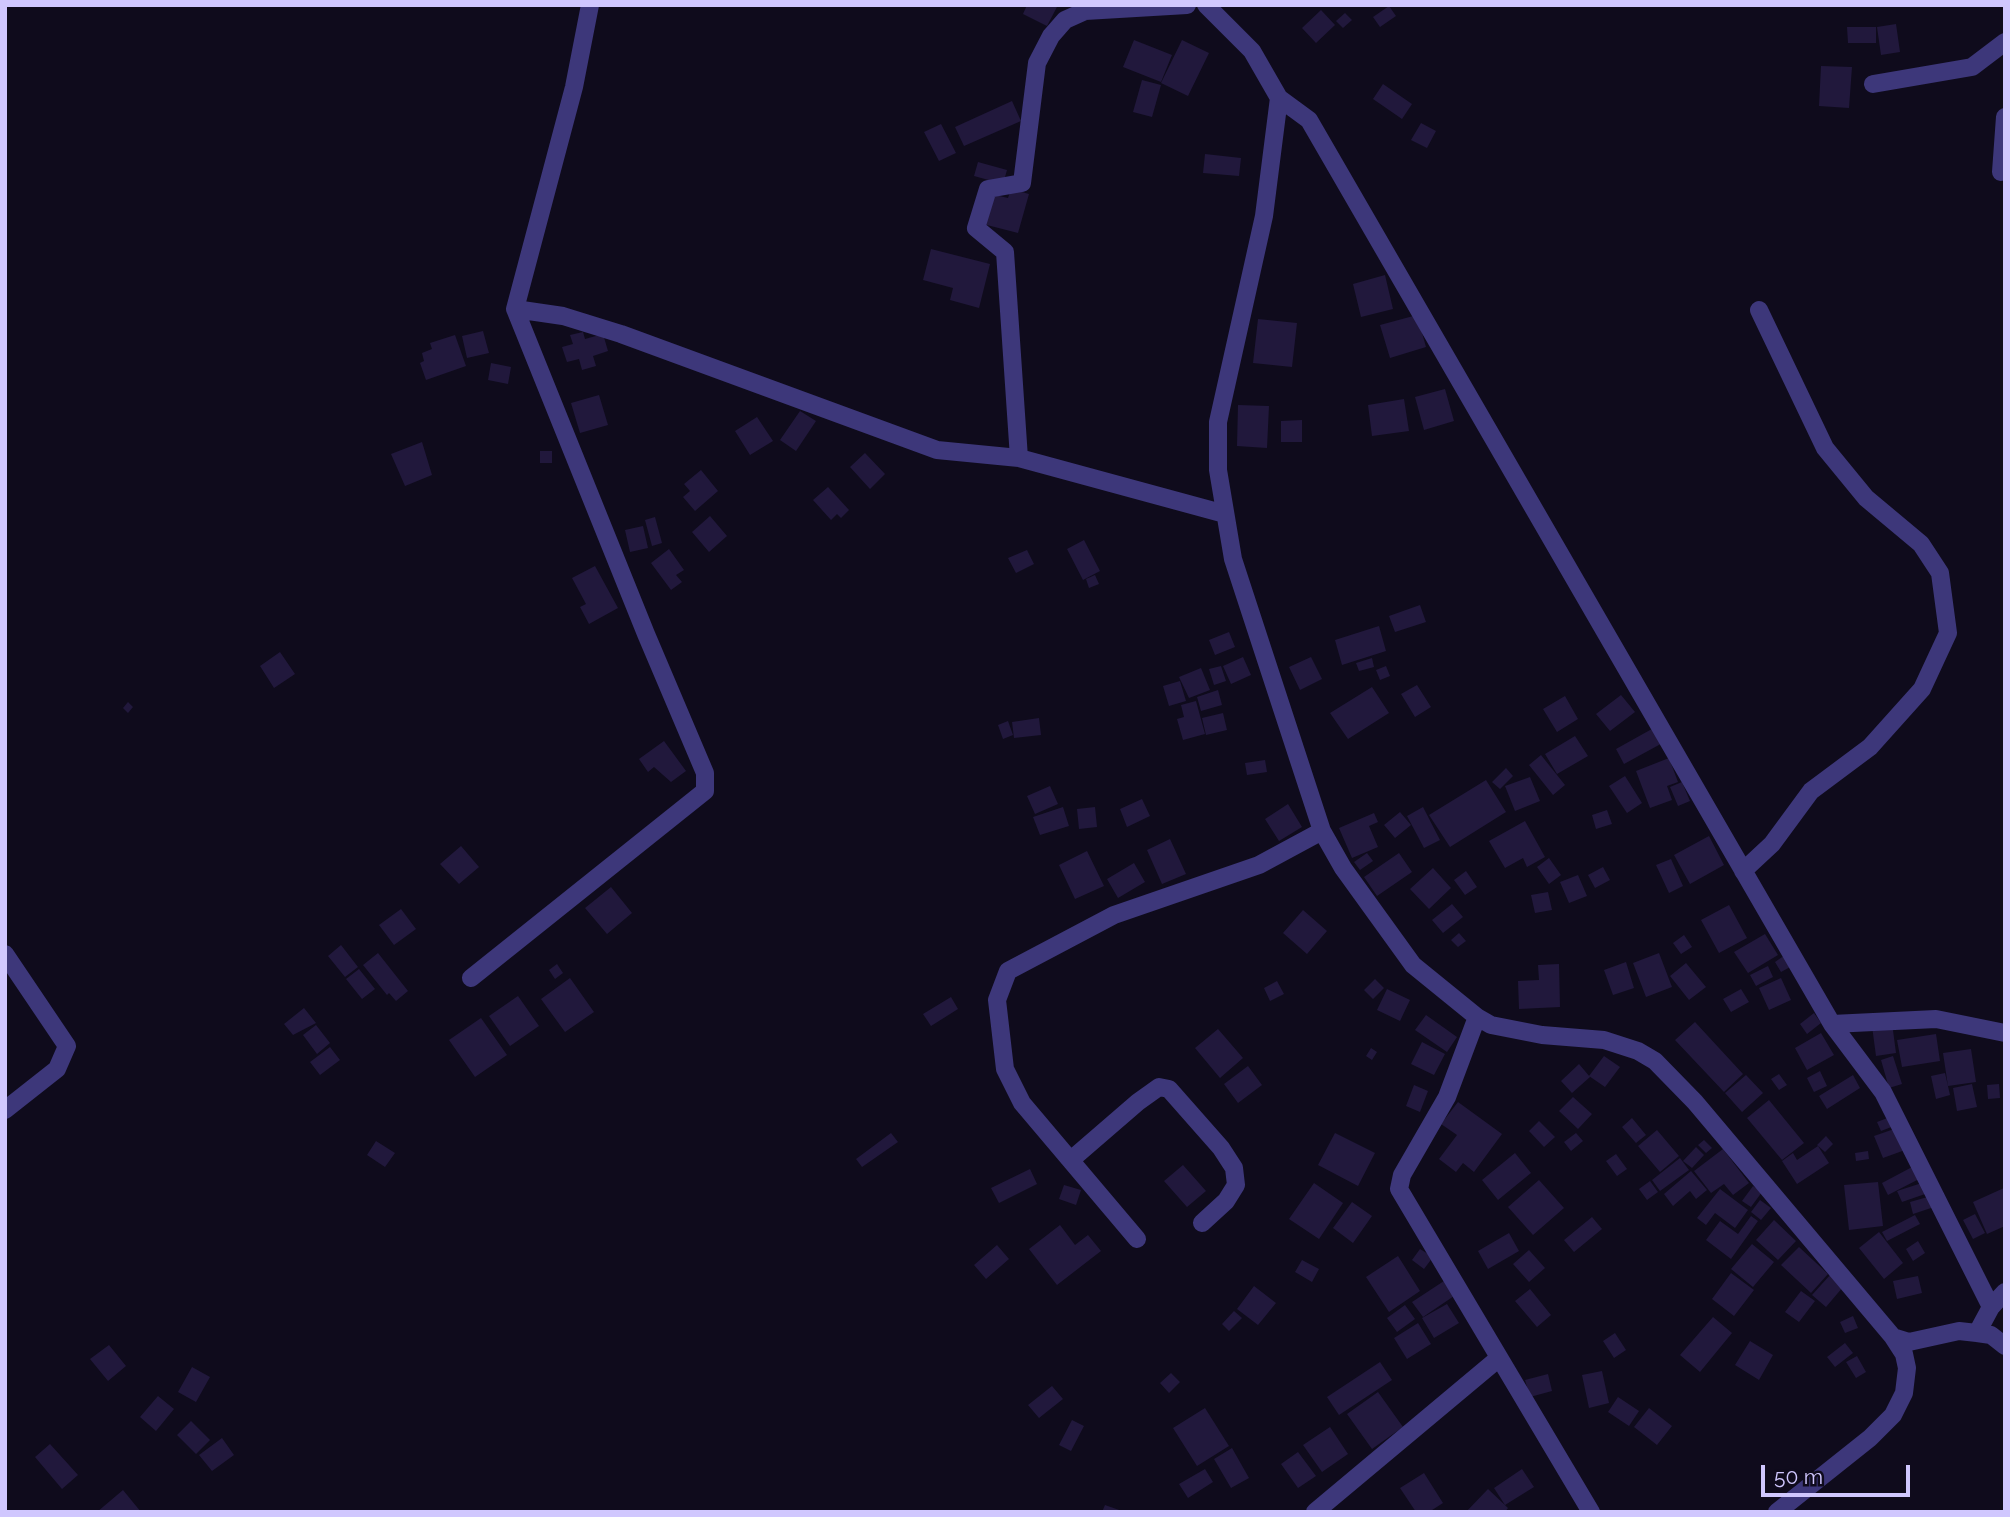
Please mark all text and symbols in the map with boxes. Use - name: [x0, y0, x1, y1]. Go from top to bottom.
- scale bar: [1765, 1450, 1914, 1494]
- text: 50 m: [1774, 1464, 1823, 1489]

